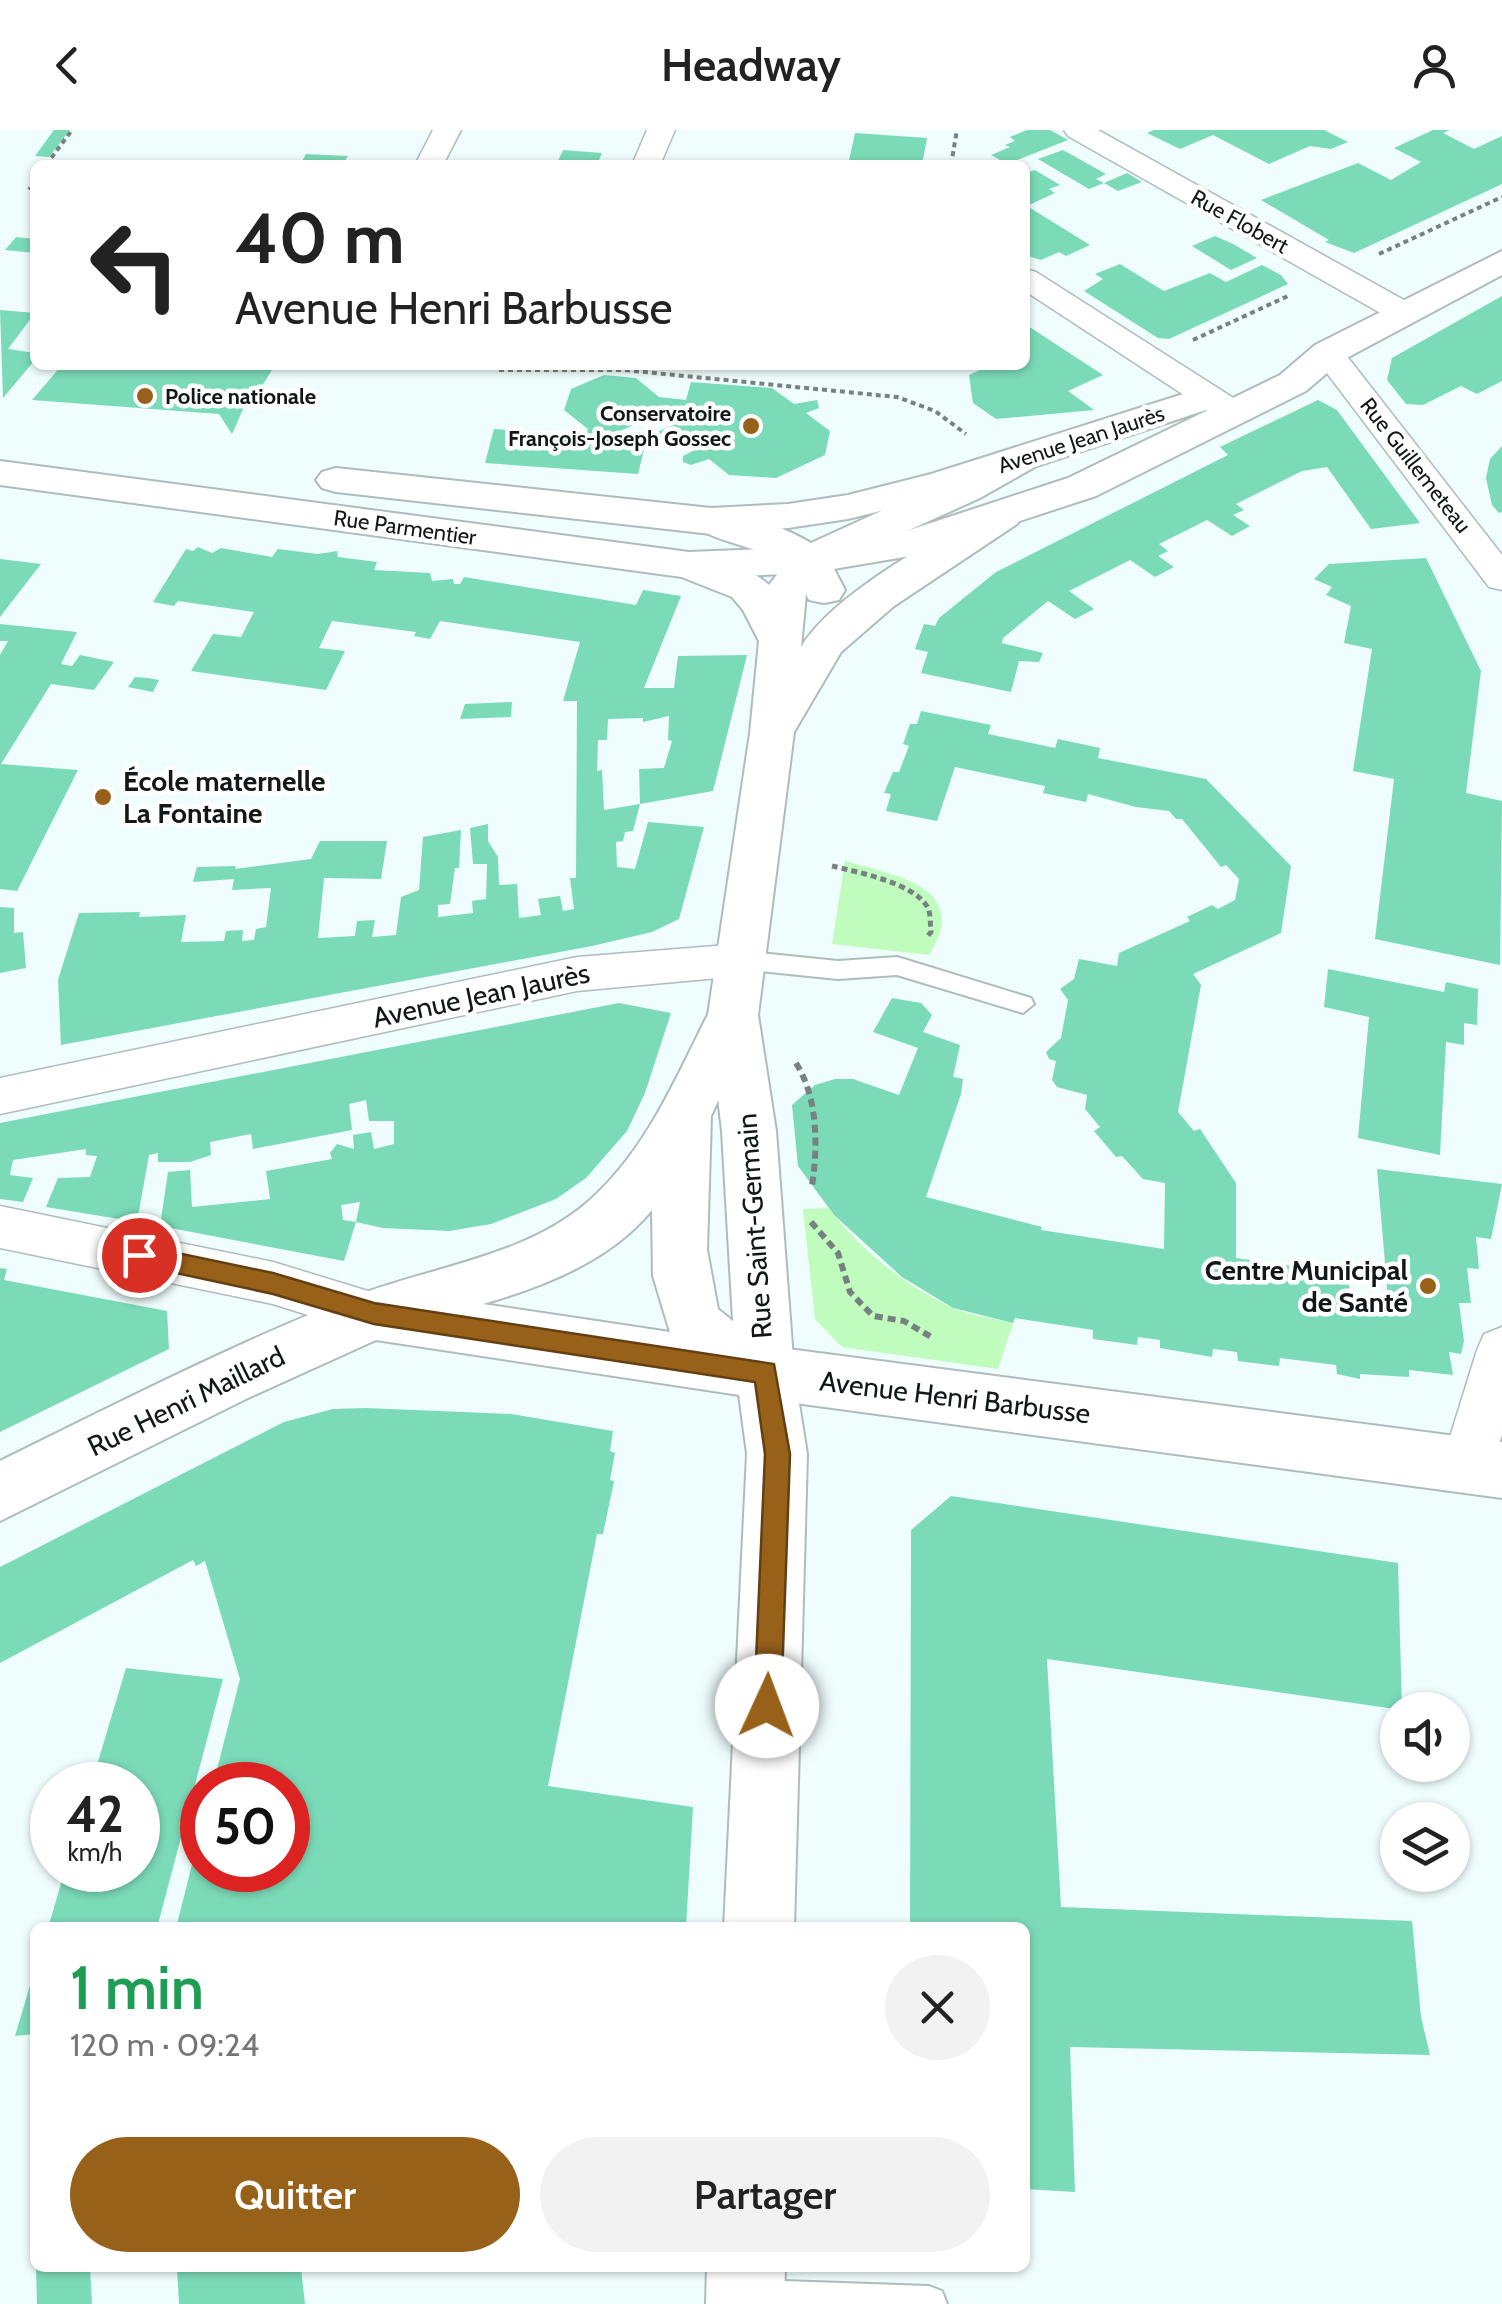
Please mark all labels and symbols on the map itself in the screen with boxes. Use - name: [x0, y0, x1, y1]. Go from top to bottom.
- street label: Rue Flobert: [1186, 184, 1294, 260]
- place label: Police nationale: [165, 383, 316, 410]
- marker: Police nationale: [134, 385, 156, 407]
- street label: Rue Guillemeteau: [1354, 392, 1477, 538]
- place label: Conservatoire François-Joseph Gossec: [508, 400, 731, 452]
- street label: Avenue Jean Jaurès: [994, 400, 1168, 479]
- marker: Conservatoire François-Joseph Gossec: [740, 415, 762, 437]
- street label: Rue Parmentier: [332, 504, 478, 551]
- place label: École maternelle La Fontaine: [123, 764, 325, 830]
- marker: École maternelle La Fontaine: [92, 786, 114, 808]
- street label: Avenue Jean Jaurès: [369, 955, 593, 1035]
- street label: Rue Saint-Germain: [729, 1112, 779, 1340]
- pin: [97, 1213, 182, 1298]
- place label: Centre Municipal de Santé: [1205, 1253, 1408, 1319]
- marker: Centre Municipal de Santé: [1417, 1275, 1439, 1297]
- street label: Rue Henri Maillard: [82, 1339, 290, 1463]
- street label: Avenue Henri Barbusse: [818, 1364, 1092, 1430]
- position arrow: [715, 1654, 819, 1758]
- speed limit sign: 50: [180, 1762, 310, 1892]

